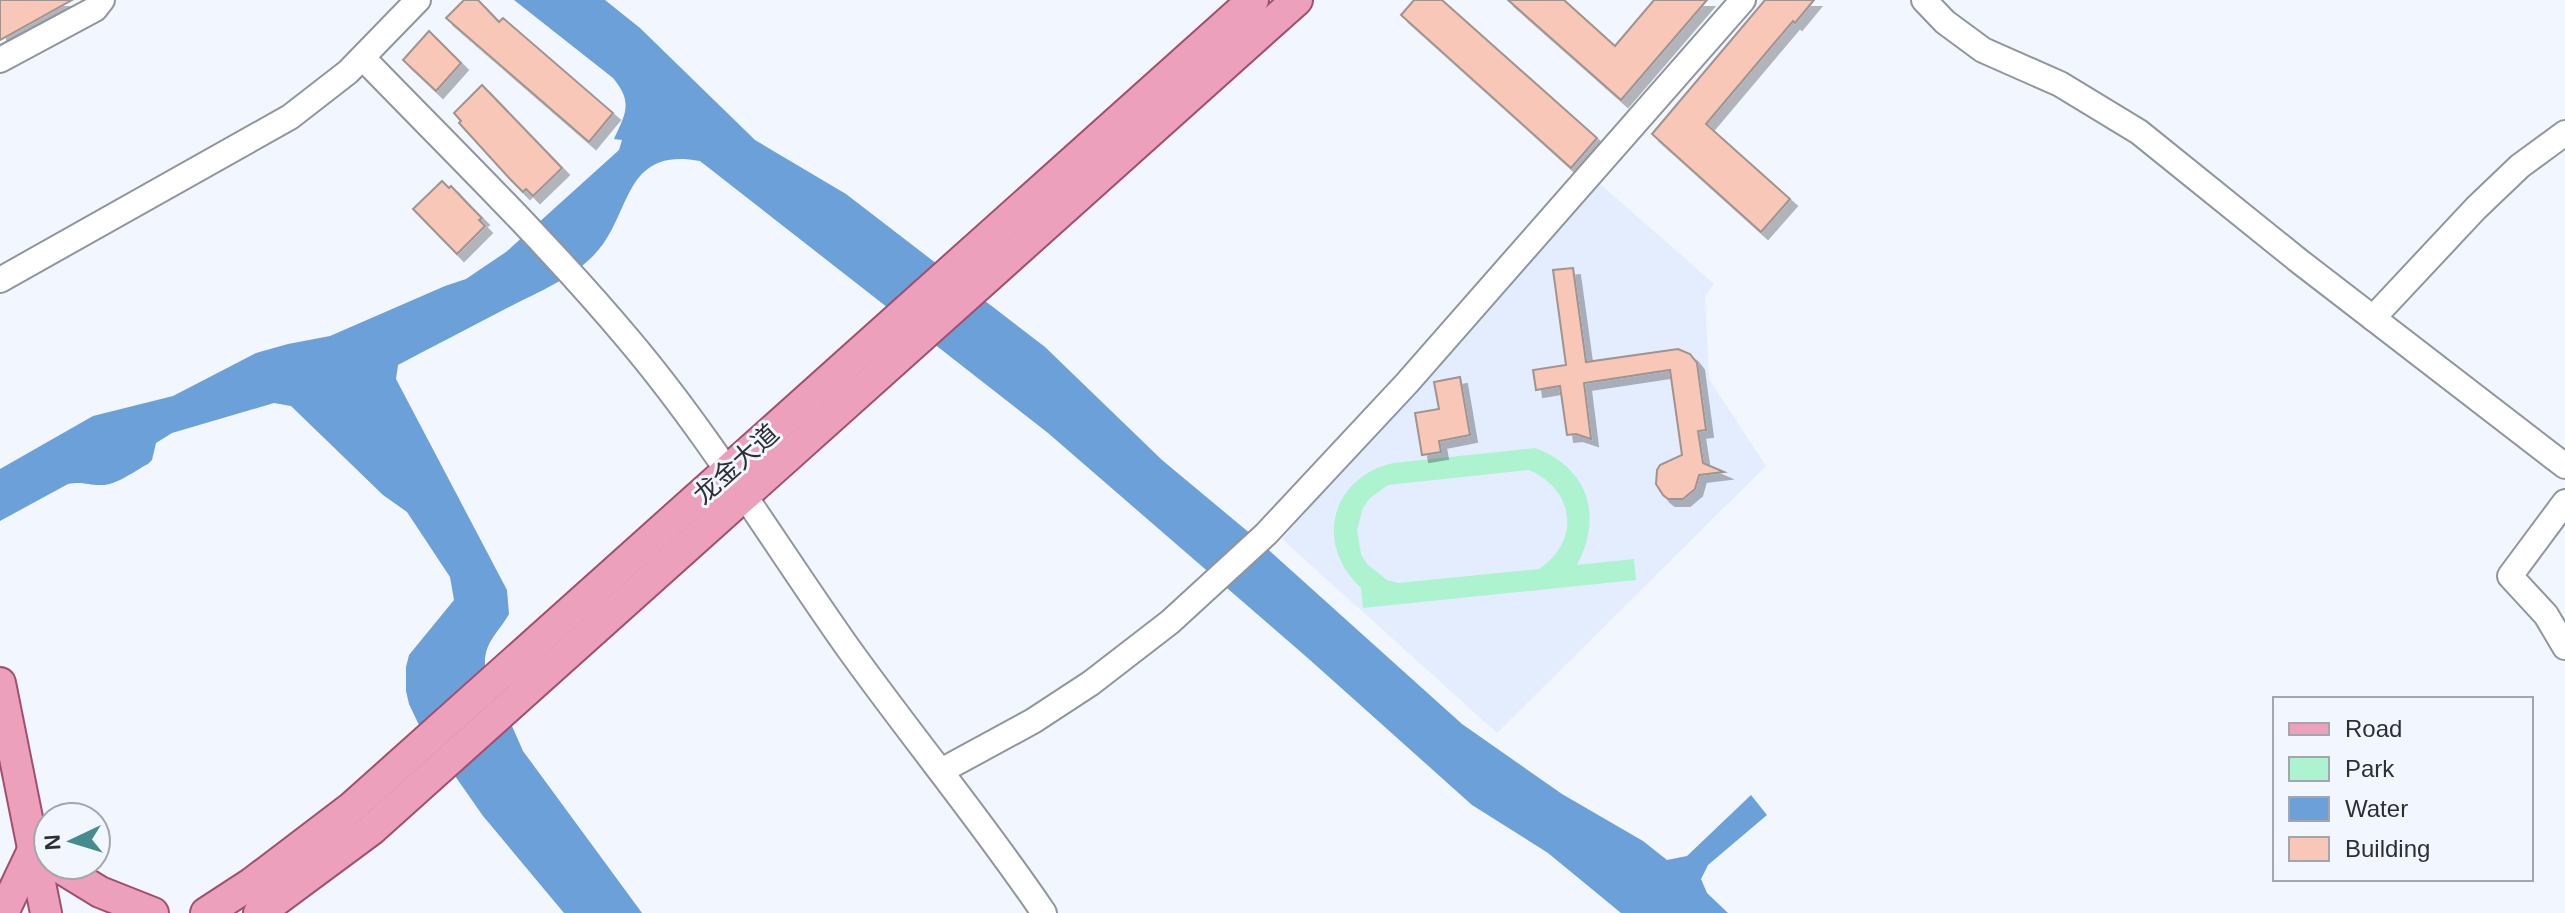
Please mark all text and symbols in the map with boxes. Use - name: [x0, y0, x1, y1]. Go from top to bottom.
- street label: 龙金大道: [687, 418, 785, 510]
- legend: [2273, 697, 2533, 881]
- text: Road: [2345, 715, 2402, 742]
- text: Park: [2345, 755, 2395, 782]
- text: Water: [2345, 795, 2408, 822]
- north arrow: [32, 801, 112, 881]
- text: N: [40, 834, 66, 851]
- text: Building: [2345, 835, 2430, 862]

